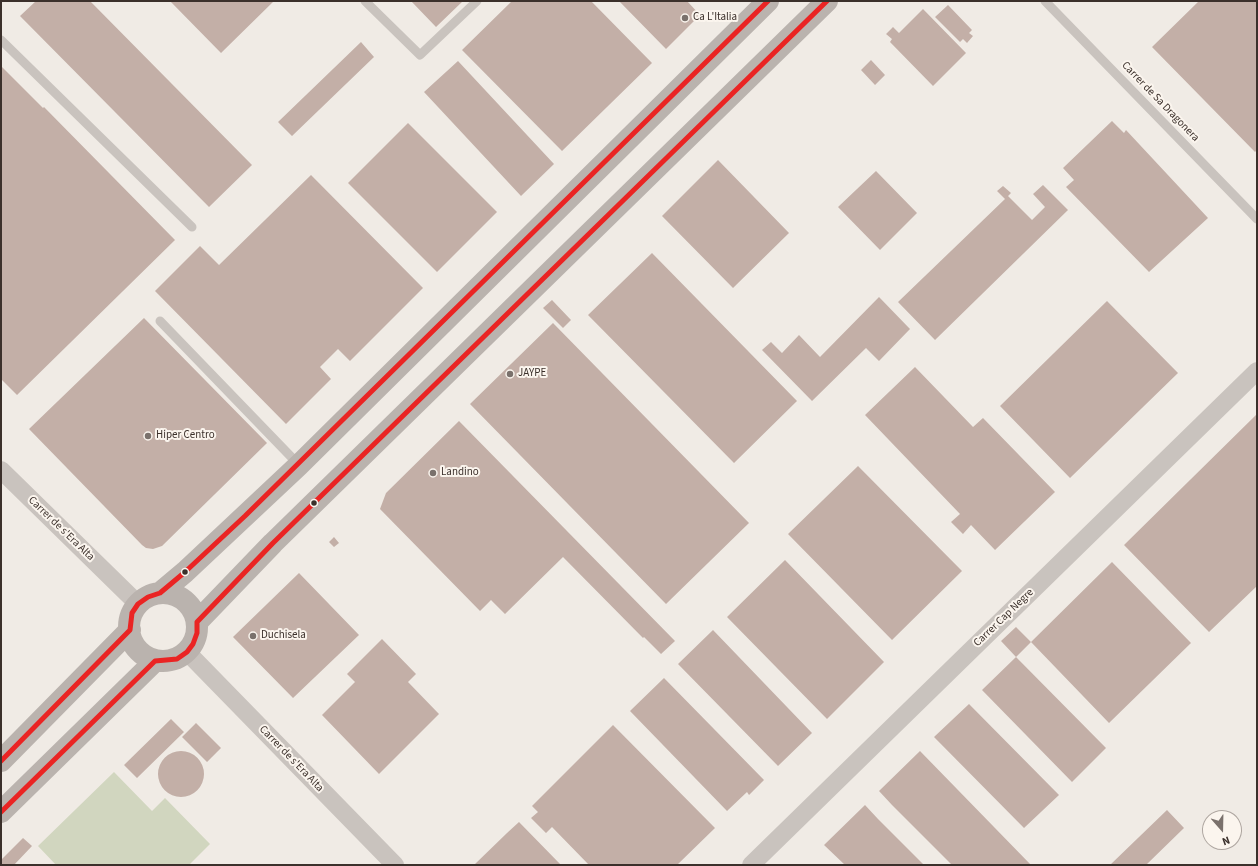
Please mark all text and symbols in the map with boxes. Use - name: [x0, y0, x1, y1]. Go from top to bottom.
- place label: Ca L'Italia: [693, 11, 737, 25]
- marker: Ca L'Italia: [680, 13, 690, 23]
- street label: Carrer de Sa Dragonera: [1118, 59, 1202, 145]
- place label: JAYPE: [518, 367, 546, 381]
- marker: JAYPE: [505, 369, 515, 379]
- place label: Hiper Centro: [156, 429, 215, 443]
- marker: Hiper Centro: [143, 431, 153, 441]
- place label: Landino: [441, 466, 479, 480]
- marker: Landino: [428, 468, 438, 478]
- street label: Carrer de s'Era Alta: [25, 494, 97, 564]
- unlabelled marker: [309, 498, 319, 508]
- unlabelled marker: [180, 567, 190, 577]
- street label: Carrer Cap Negre: [971, 586, 1037, 650]
- place label: Duchisela: [261, 629, 306, 643]
- marker: Duchisela: [248, 631, 258, 641]
- street label: Carrer de s'Era Alta: [256, 723, 326, 795]
- north arrow: [1202, 810, 1242, 850]
- text: N: [1220, 833, 1232, 849]

